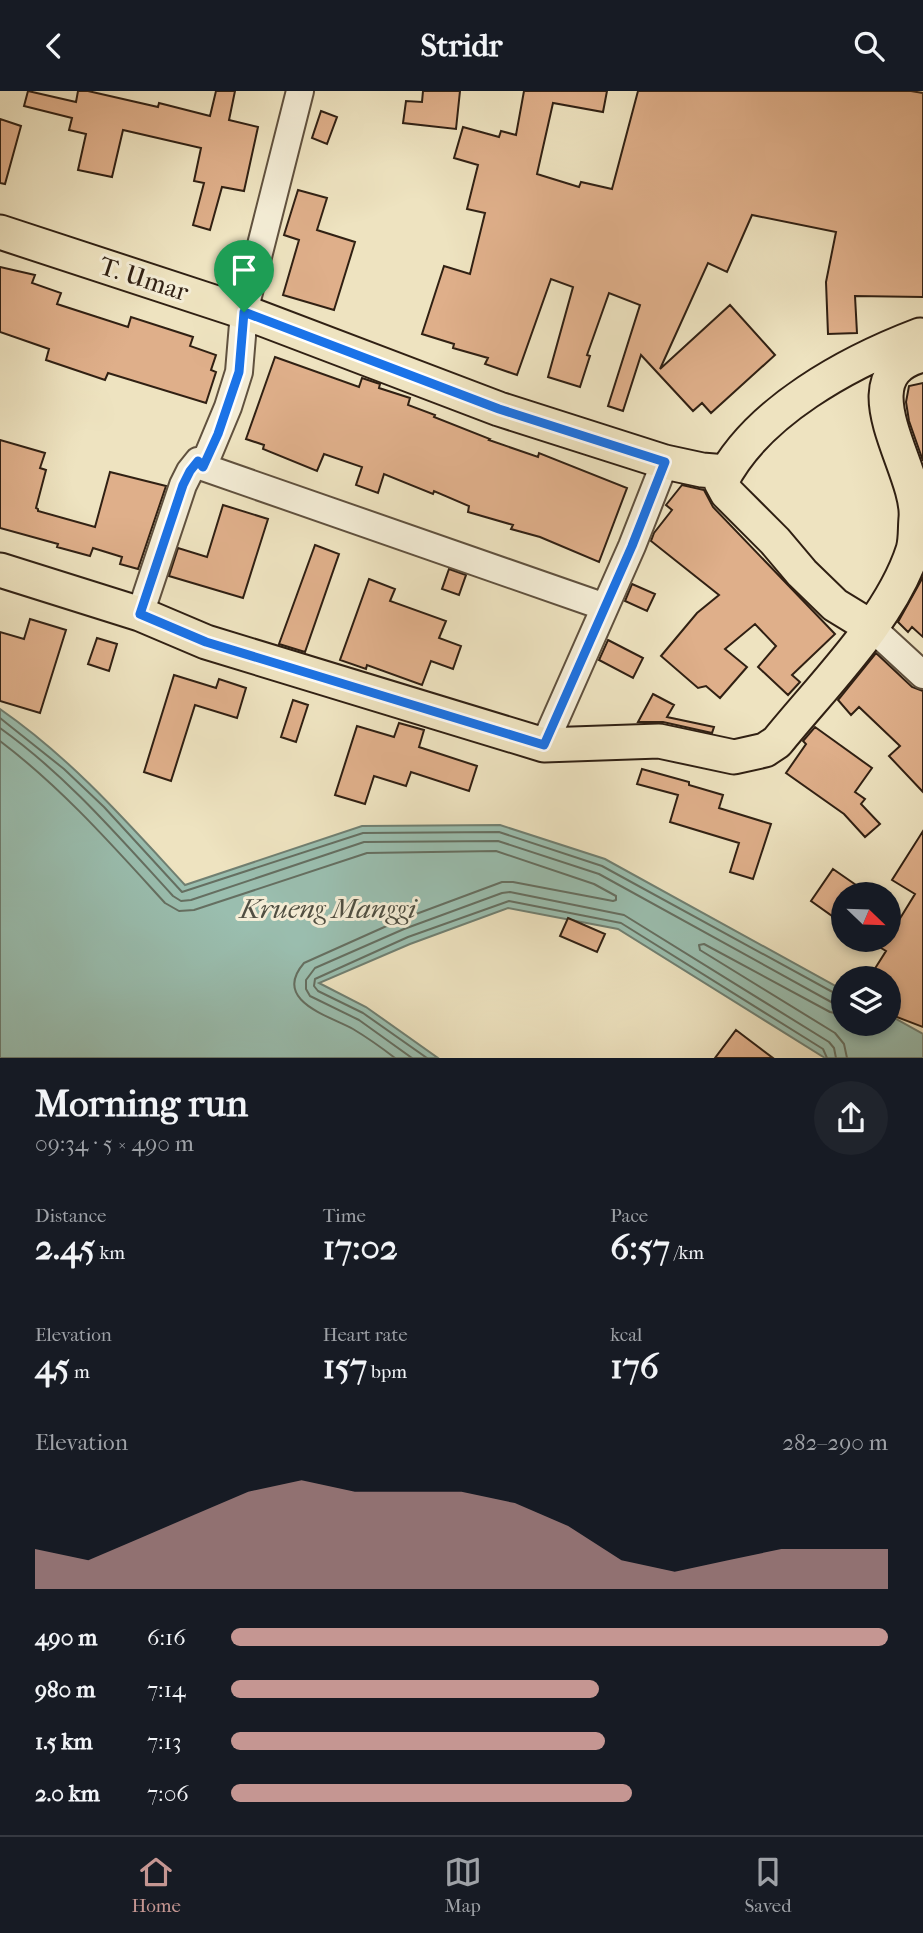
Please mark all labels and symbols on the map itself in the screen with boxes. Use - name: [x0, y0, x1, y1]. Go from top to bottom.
- pin: [214, 240, 274, 312]
- street label: T. Umar: [95, 250, 193, 308]
- north arrow: [831, 882, 901, 952]
- water label: Krueng Manggi: [238, 892, 418, 925]

